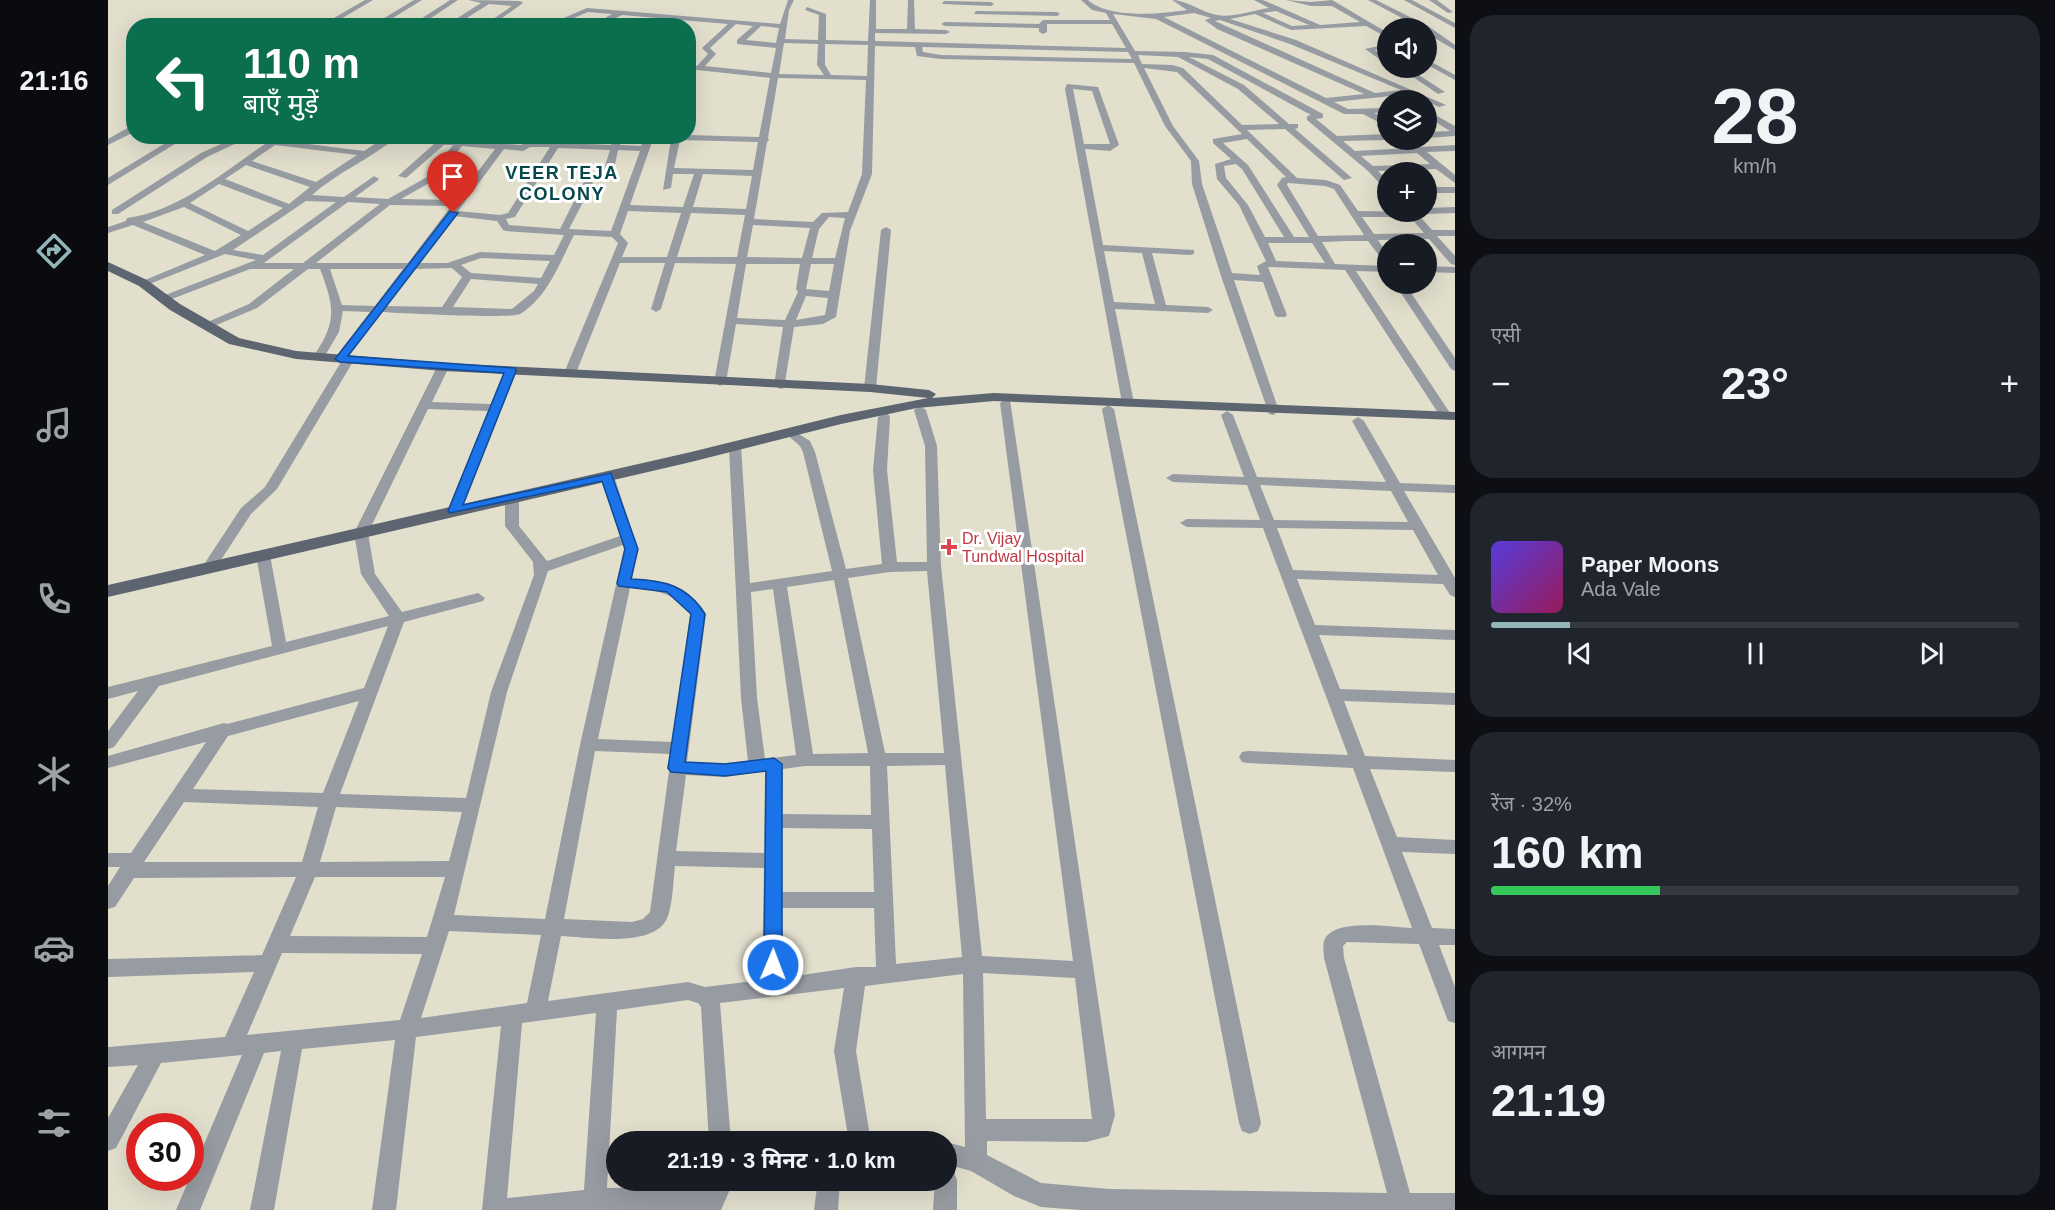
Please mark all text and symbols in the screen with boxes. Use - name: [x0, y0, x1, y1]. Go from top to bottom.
- map controls: [1377, 18, 1437, 294]
- button: sound: [1377, 18, 1437, 78]
- text: 110 m: [243, 40, 360, 87]
- icon: left: [144, 42, 222, 120]
- text: 21:16: [19, 66, 89, 96]
- text: 28: [1712, 72, 1798, 160]
- text: बाएँ मुड़ें: [243, 89, 318, 119]
- button: layers: [1377, 90, 1437, 150]
- pin: [427, 151, 478, 213]
- text: km/h: [1733, 155, 1777, 177]
- icon: arrive: [436, 160, 469, 193]
- button: +: [1377, 162, 1437, 222]
- district label: VEER TEJA COLONY: [505, 163, 619, 204]
- icon: directions: [33, 230, 75, 272]
- button: −: [1377, 234, 1437, 294]
- text: एसी: [1491, 324, 1521, 346]
- text: 23°: [1721, 358, 1789, 409]
- text: −: [1491, 365, 1510, 402]
- text: +: [2000, 365, 2019, 402]
- icon: music: [33, 404, 75, 446]
- place label: Dr. Vijay Tundwal Hospital: [962, 530, 1084, 565]
- marker: Dr. Vijay Tundwal Hospital: [940, 538, 958, 556]
- text: Paper Moons: [1581, 552, 1719, 577]
- icon: phone: [33, 578, 75, 620]
- text: Ada Vale: [1581, 578, 1661, 600]
- icon: previous: [1563, 637, 1596, 670]
- icon: pause: [1739, 637, 1772, 670]
- icon: next: [1915, 637, 1948, 670]
- icon: climate: [33, 753, 75, 795]
- text: रेंज · 32%: [1491, 793, 1572, 815]
- text: 160 km: [1491, 827, 1644, 878]
- icon: car: [33, 927, 75, 969]
- position arrow: [741, 933, 805, 997]
- text: आगमन: [1491, 1041, 1546, 1063]
- text: 21:19: [1491, 1075, 1606, 1126]
- icon: filters: [33, 1102, 75, 1144]
- speed limit sign: 30: [126, 1113, 204, 1191]
- text: 21:19 · 3 मिनट · 1.0 km: [667, 1148, 896, 1173]

